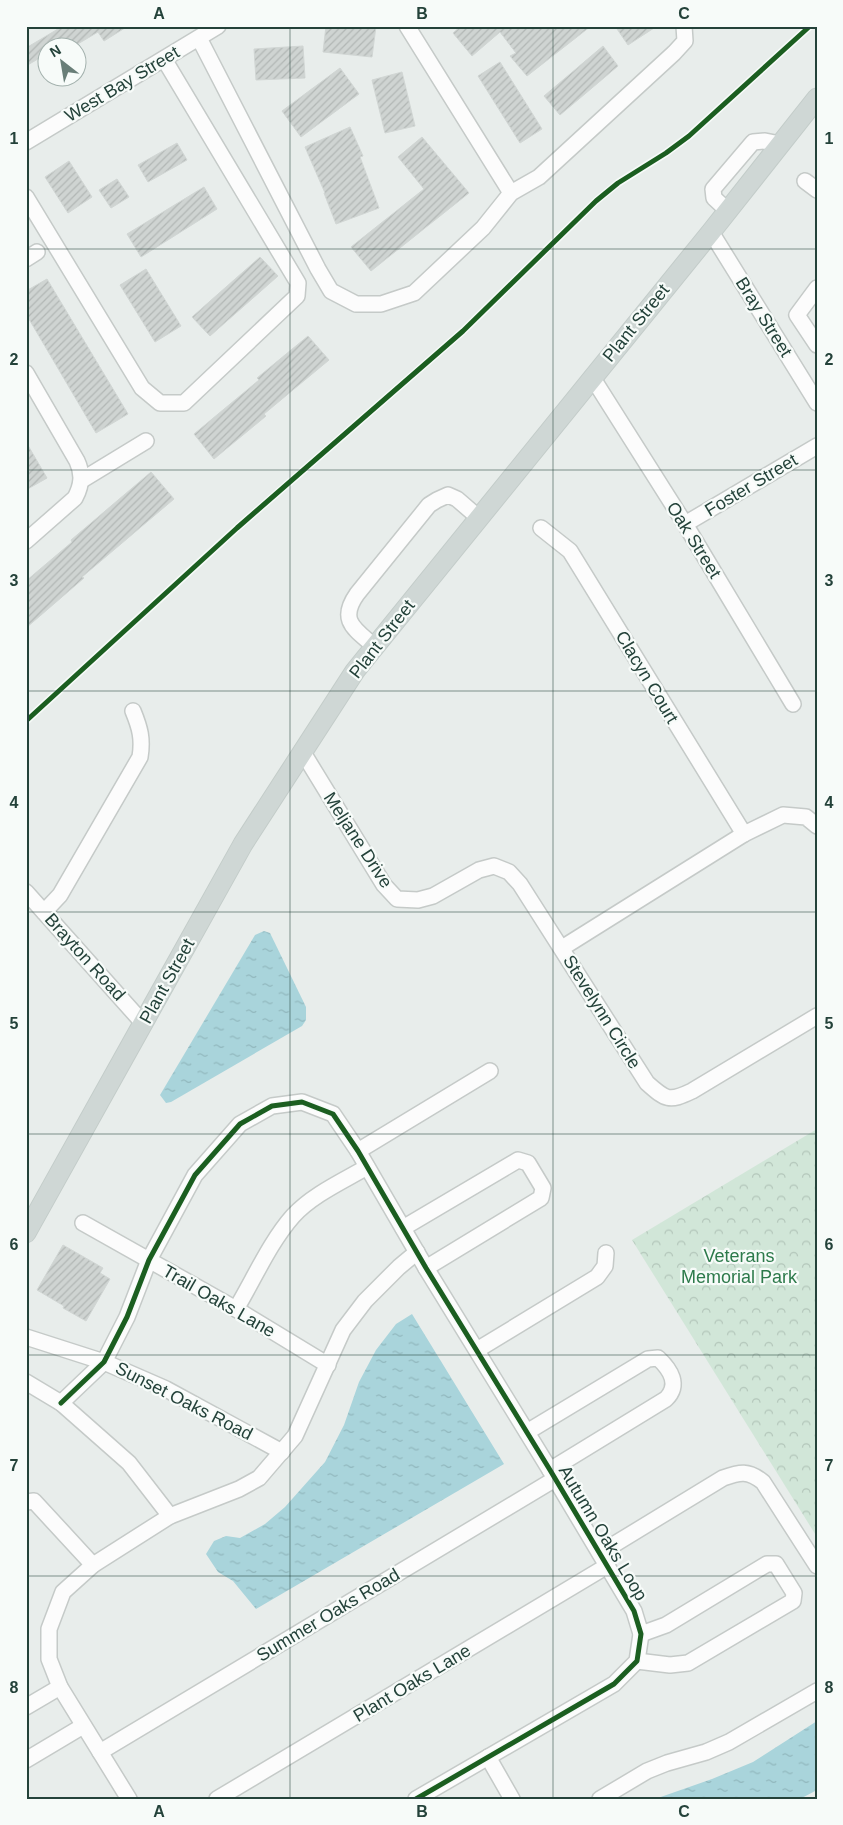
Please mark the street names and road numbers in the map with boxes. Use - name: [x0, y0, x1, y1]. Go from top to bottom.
- street label: West Bay Street: [61, 42, 183, 126]
- street label: Bray Street: [732, 274, 796, 360]
- street label: Plant Street: [599, 280, 673, 366]
- street label: Foster Street: [701, 450, 801, 520]
- street label: Oak Street: [663, 498, 725, 582]
- street label: Plant Street: [345, 596, 419, 682]
- street label: Clacyn Court: [612, 627, 682, 727]
- street label: Meljane Drive: [320, 788, 396, 892]
- street label: Brayton Road: [41, 909, 129, 1005]
- street label: Plant Street: [135, 935, 199, 1027]
- street label: Stevelynn Circle: [559, 952, 645, 1072]
- street label: Trail Oaks Lane: [159, 1261, 279, 1341]
- street label: Sunset Oaks Road: [112, 1358, 256, 1444]
- street label: Autumn Oaks Loop: [555, 1462, 651, 1604]
- street label: Summer Oaks Road: [253, 1564, 403, 1666]
- street label: Plant Oaks Lane: [350, 1640, 474, 1726]

